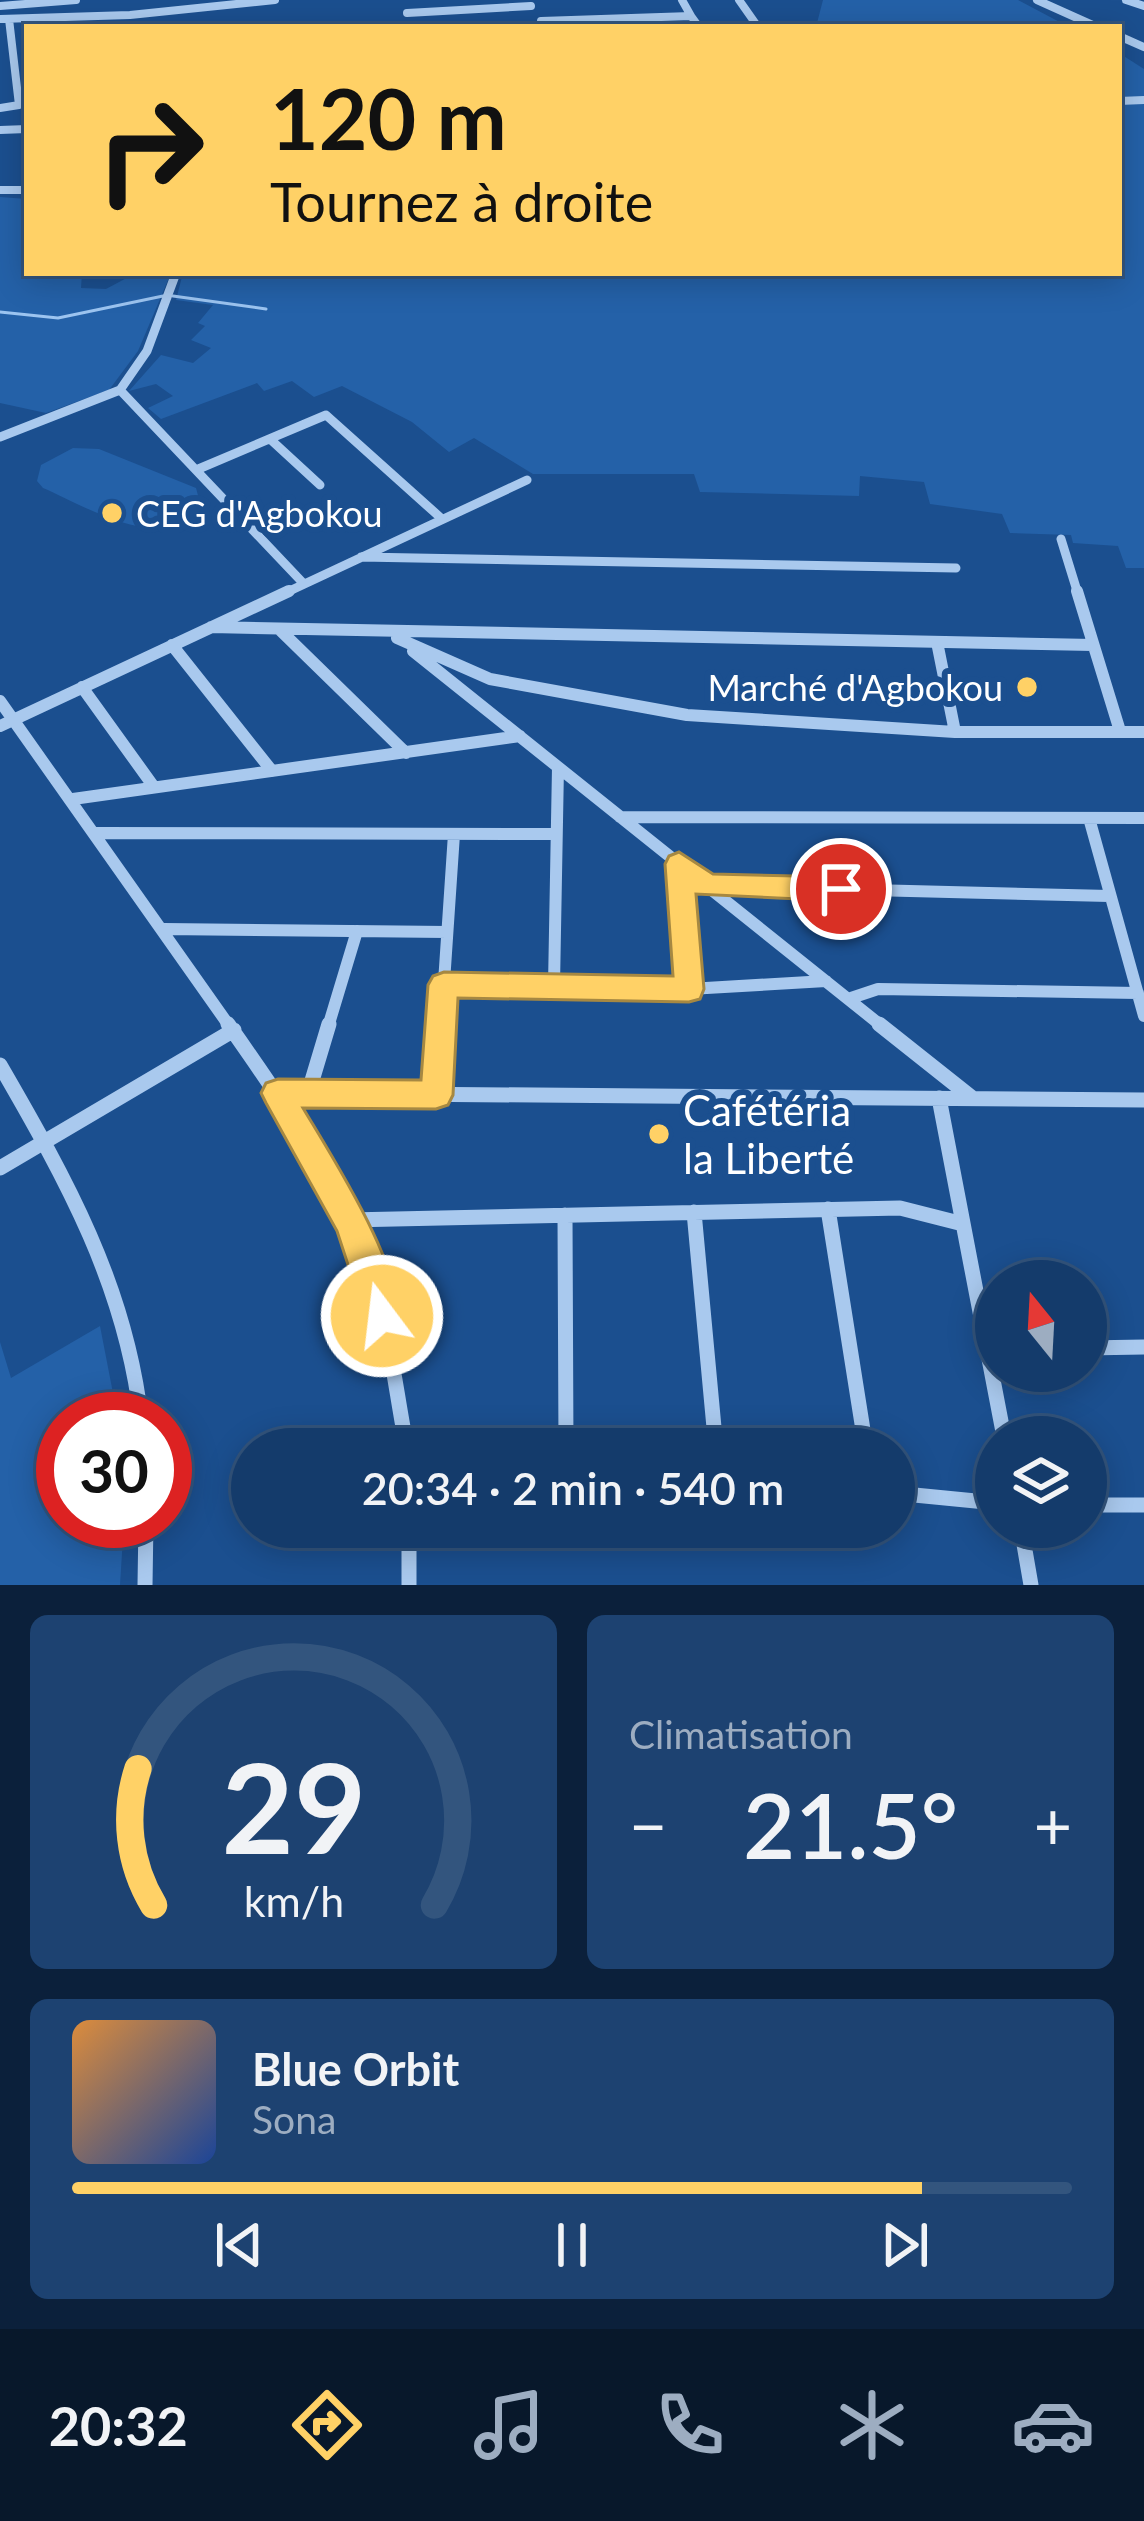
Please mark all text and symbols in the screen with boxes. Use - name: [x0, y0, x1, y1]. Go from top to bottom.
- text: 120 m: [270, 67, 507, 168]
- icon: right: [72, 72, 228, 228]
- text: Tournez à droite: [270, 169, 653, 234]
- place label: CEG d'Agbokou: [136, 491, 383, 535]
- marker: CEG d'Agbokou: [99, 500, 125, 526]
- place label: Marché d'Agbokou: [707, 665, 1003, 709]
- marker: Marché d'Agbokou: [1014, 674, 1040, 700]
- pin: [790, 838, 892, 940]
- icon: arrive: [808, 856, 874, 922]
- place label: Cafétéria la Liberté: [683, 1085, 854, 1183]
- marker: Cafétéria la Liberté: [646, 1121, 672, 1147]
- position arrow: [319, 1253, 445, 1379]
- north arrow: [975, 1260, 1107, 1392]
- map controls: [975, 1260, 1107, 1548]
- speed limit sign: 30: [36, 1392, 192, 1548]
- button: layers: [975, 1416, 1107, 1548]
- text: 20:34 · 2 min · 540 m: [362, 1461, 784, 1515]
- text: Climatisation: [629, 1711, 853, 1757]
- text: 29: [221, 1731, 366, 1881]
- text: 21.5°: [743, 1770, 958, 1878]
- text: −: [629, 1785, 667, 1864]
- text: +: [1034, 1785, 1072, 1864]
- text: km/h: [243, 1875, 344, 1926]
- text: Blue Orbit: [252, 2042, 459, 2096]
- text: Sona: [252, 2096, 336, 2142]
- icon: previous: [206, 2212, 272, 2278]
- icon: pause: [539, 2212, 605, 2278]
- icon: next: [872, 2212, 938, 2278]
- icon: directions: [285, 2383, 369, 2467]
- icon: music: [467, 2383, 551, 2467]
- icon: phone: [648, 2383, 732, 2467]
- icon: climate: [830, 2383, 914, 2467]
- icon: car: [1011, 2383, 1095, 2467]
- text: 20:32: [49, 2393, 188, 2458]

